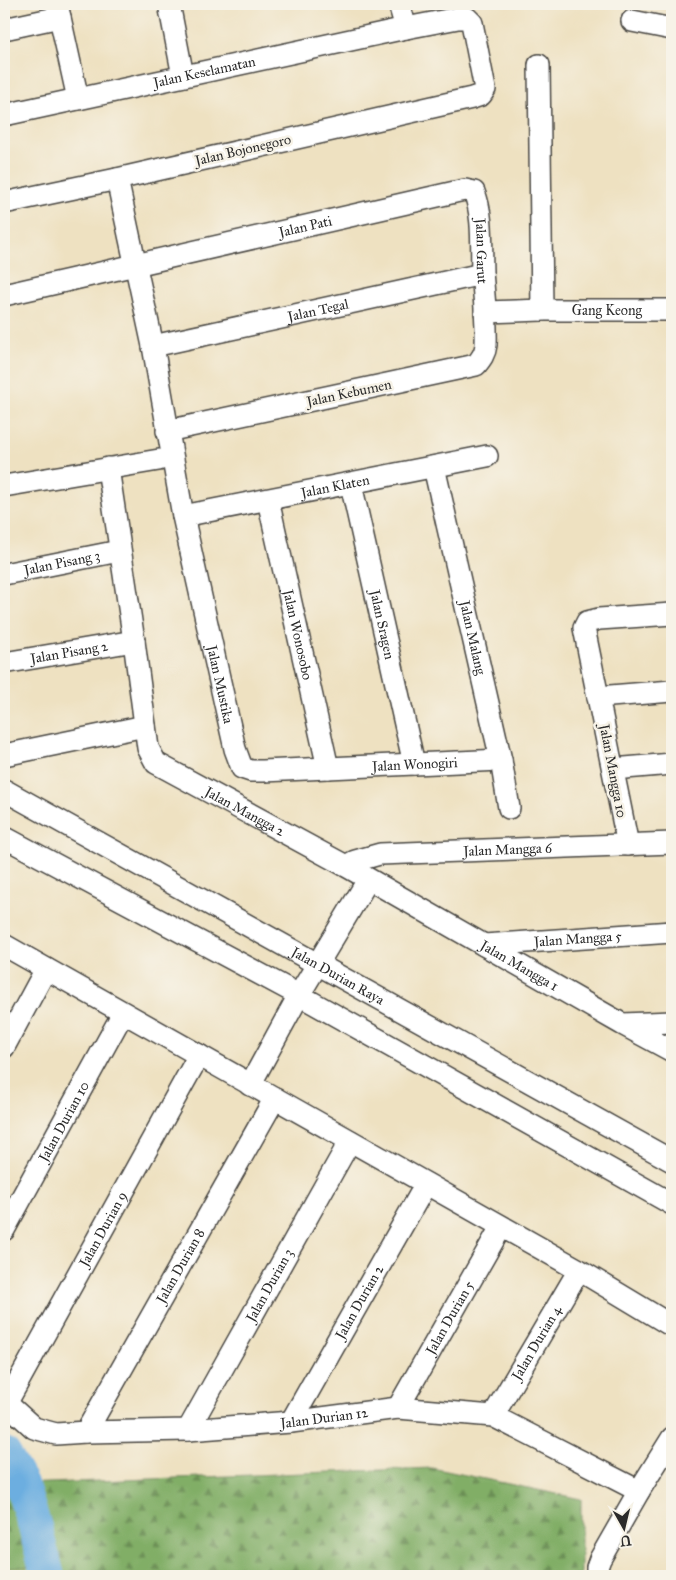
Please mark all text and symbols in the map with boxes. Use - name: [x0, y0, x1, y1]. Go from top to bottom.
- street label: Jalan Keselamatan: [150, 52, 257, 92]
- street label: Jalan Bojonegoro: [191, 131, 293, 171]
- street label: Jalan Pati: [275, 212, 334, 242]
- street label: Jalan Garut: [471, 216, 491, 285]
- street label: Jalan Tegal: [284, 295, 350, 326]
- street label: Gang Keong: [572, 302, 643, 319]
- street label: Jalan Kebumen: [303, 376, 394, 412]
- street label: Jalan Klaten: [297, 471, 371, 502]
- street label: Jalan Pisang 3: [20, 547, 101, 580]
- street label: Jalan Wonosobo: [278, 586, 317, 682]
- street label: Jalan Sragen: [365, 586, 399, 661]
- street label: Jalan Malang: [455, 597, 490, 677]
- street label: Jalan Pisang 2: [27, 637, 109, 668]
- street label: Jalan Mustika: [202, 642, 238, 725]
- street label: Jalan Mangga 10: [594, 721, 630, 819]
- street label: Jalan Wonogiri: [370, 754, 458, 776]
- street label: Jalan Mangga 2: [200, 782, 288, 840]
- street label: Jalan Mangga 6: [461, 839, 553, 860]
- street label: Jalan Mangga 5: [531, 927, 623, 951]
- street label: Jalan Mangga 1: [475, 935, 562, 995]
- street label: Jalan Durian Raya: [286, 942, 387, 1008]
- street label: Jalan Durian 10: [34, 1078, 93, 1167]
- street label: Jalan Durian 9: [74, 1188, 130, 1272]
- street label: Jalan Durian 8: [151, 1225, 208, 1308]
- street label: Jalan Durian 3: [241, 1246, 296, 1327]
- street label: Jalan Durian 2: [330, 1262, 387, 1344]
- street label: Jalan Durian 5: [421, 1277, 477, 1360]
- street label: Jalan Durian 4: [507, 1301, 565, 1385]
- street label: Jalan Durian 12: [278, 1404, 369, 1432]
- north arrow: [598, 1502, 648, 1552]
- text: U: [618, 1531, 632, 1550]

